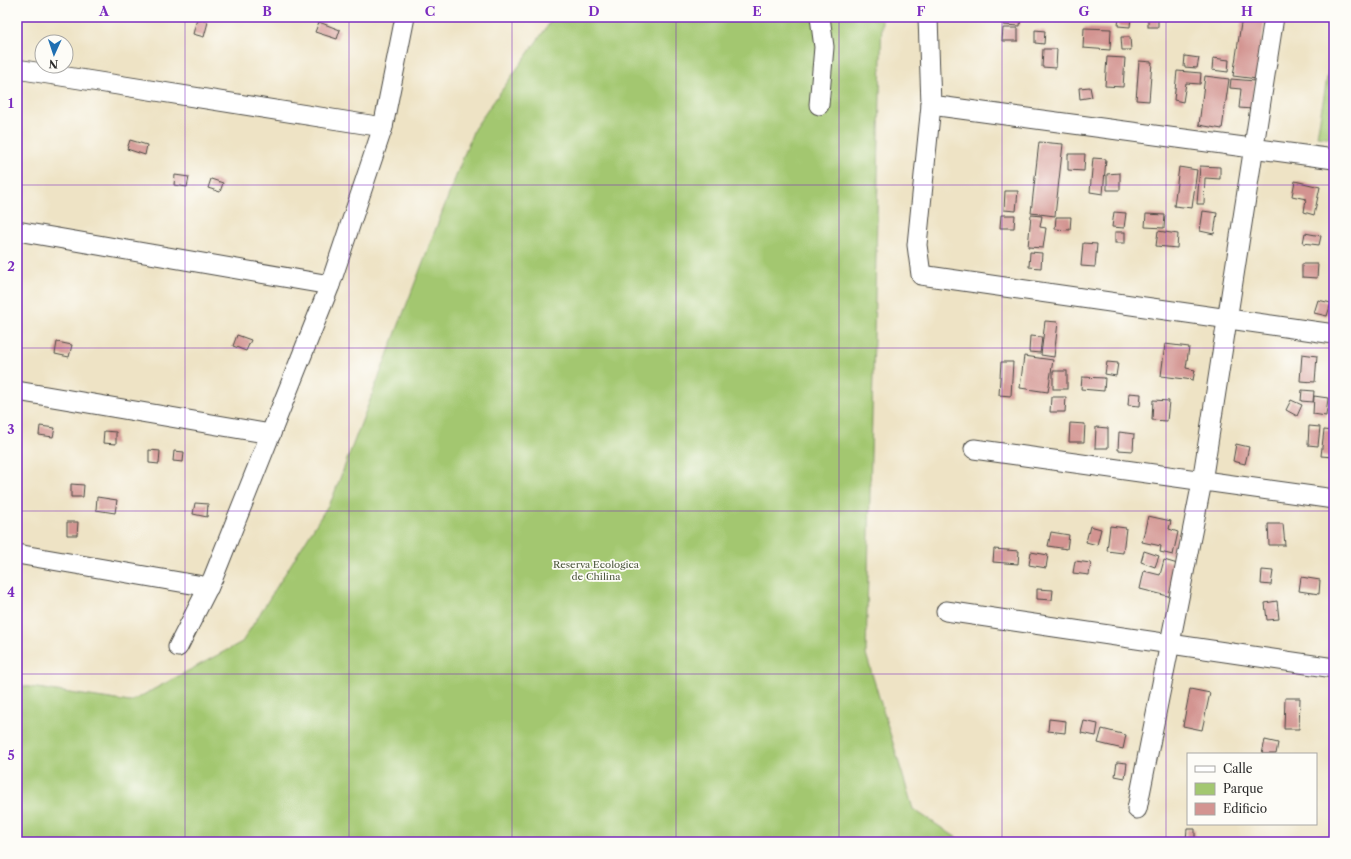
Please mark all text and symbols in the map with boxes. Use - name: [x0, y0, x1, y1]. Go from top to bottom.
- text: A: [98, 3, 110, 19]
- text: B: [262, 3, 272, 19]
- text: C: [425, 3, 435, 19]
- text: D: [588, 3, 600, 19]
- text: E: [752, 3, 762, 19]
- text: F: [917, 3, 926, 19]
- text: G: [1078, 3, 1090, 19]
- text: H: [1241, 3, 1253, 19]
- north arrow: [34, 34, 74, 74]
- text: N: [48, 57, 59, 71]
- text: 1: [8, 95, 14, 111]
- text: 2: [7, 258, 15, 274]
- text: 3: [7, 421, 15, 437]
- park label: Reserva Ecologica de Chilina: [553, 558, 640, 583]
- text: 4: [7, 584, 15, 600]
- text: 5: [7, 747, 15, 763]
- legend: [1187, 753, 1317, 825]
- text: Calle: [1223, 761, 1253, 776]
- text: Parque: [1223, 781, 1264, 796]
- text: Edificio: [1223, 801, 1267, 816]

